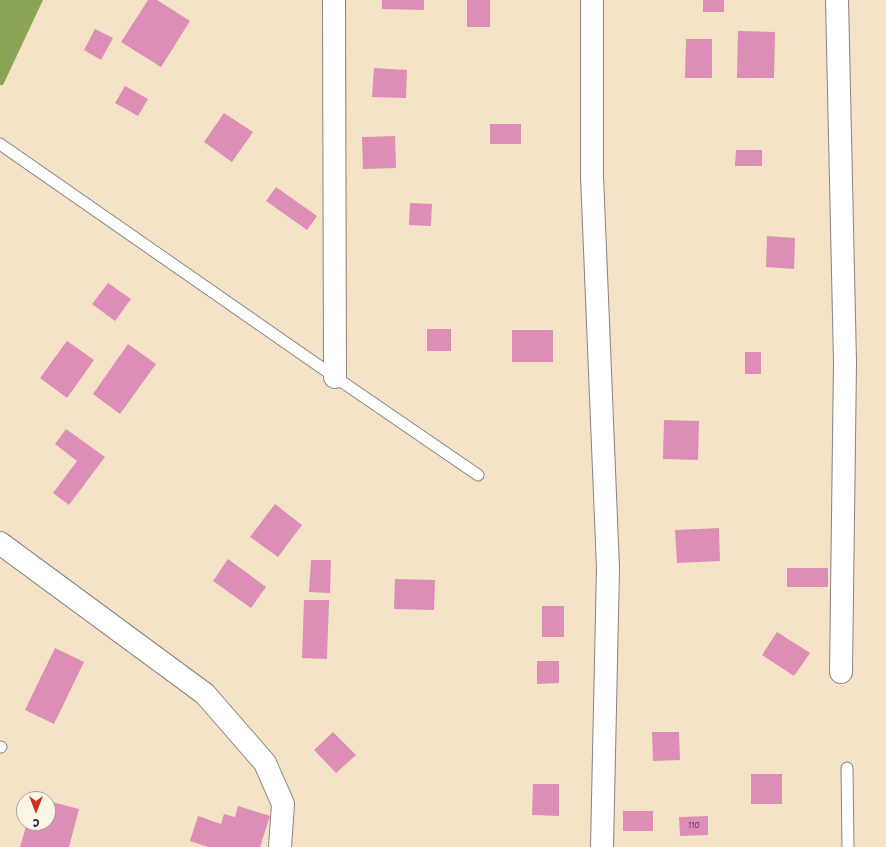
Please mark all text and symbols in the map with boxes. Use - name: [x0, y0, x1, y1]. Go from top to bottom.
- north arrow: [16, 791, 56, 831]
- text: С: [33, 815, 39, 830]
- house number: 110: [688, 821, 700, 831]

